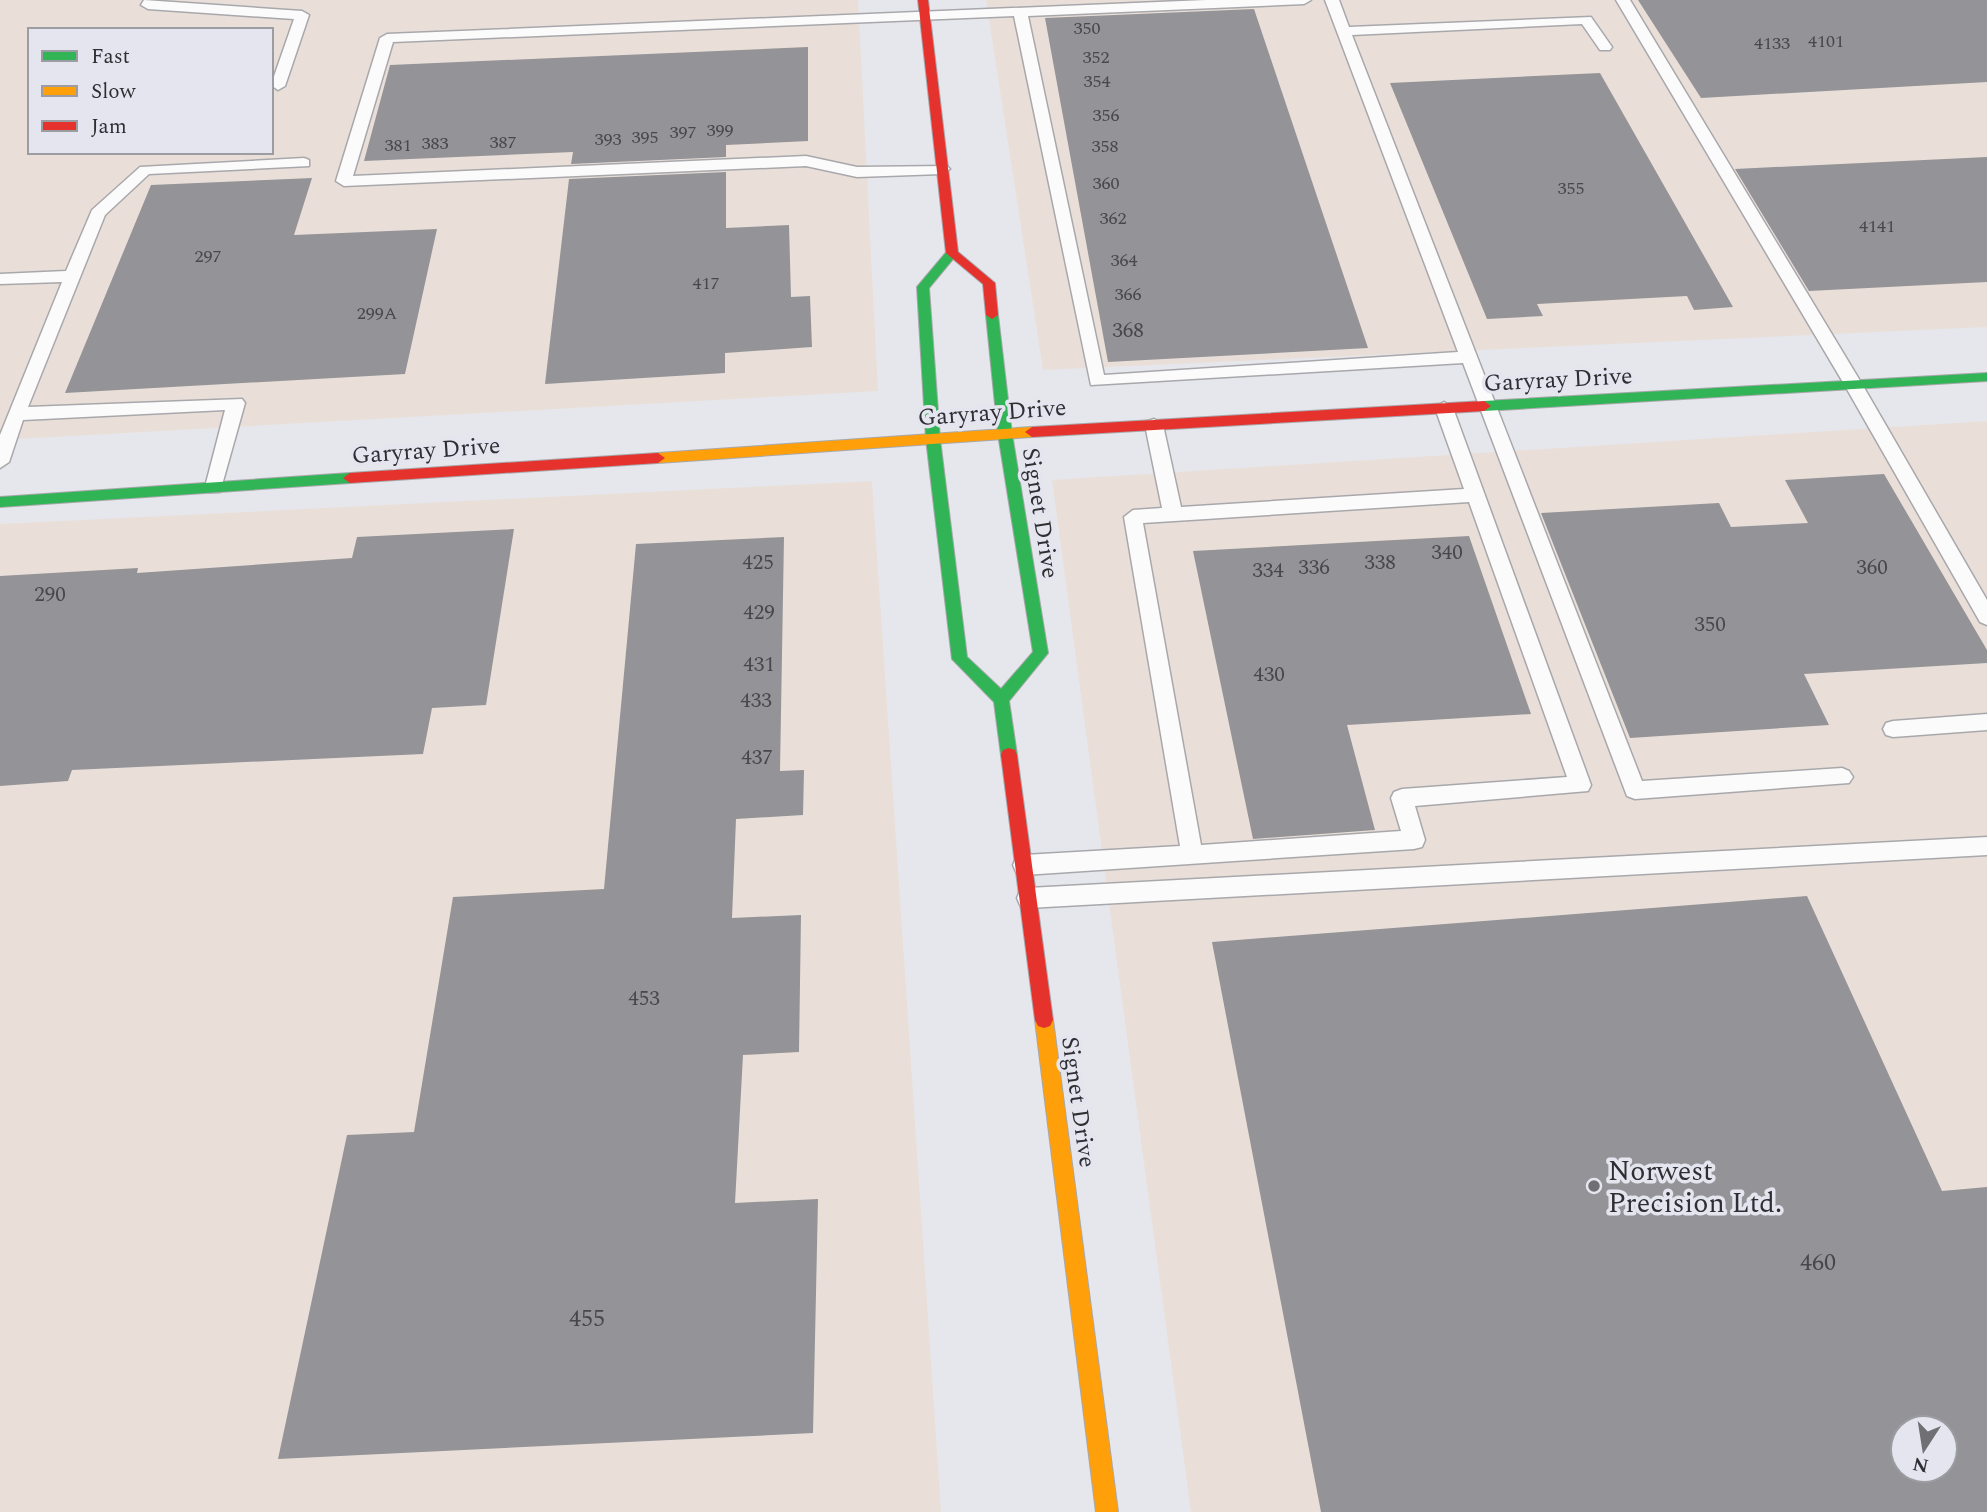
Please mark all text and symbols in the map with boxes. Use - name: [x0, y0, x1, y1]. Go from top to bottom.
- house number: 350: [1074, 15, 1101, 42]
- legend: [28, 28, 273, 154]
- house number: 4101: [1808, 28, 1844, 55]
- house number: 4133: [1754, 30, 1790, 57]
- text: Fast: [91, 41, 130, 73]
- house number: 352: [1083, 44, 1110, 71]
- house number: 354: [1084, 68, 1111, 95]
- text: Slow: [91, 76, 137, 108]
- house number: 356: [1093, 102, 1120, 129]
- text: Jam: [91, 111, 127, 143]
- house number: 399: [707, 117, 734, 144]
- house number: 397: [670, 119, 697, 146]
- house number: 395: [632, 124, 659, 151]
- house number: 393: [595, 126, 622, 153]
- house number: 387: [490, 129, 517, 156]
- house number: 383: [422, 130, 449, 157]
- house number: 381: [385, 132, 412, 159]
- house number: 358: [1092, 133, 1119, 160]
- house number: 360: [1093, 170, 1120, 197]
- house number: 355: [1558, 175, 1585, 202]
- house number: 362: [1100, 205, 1127, 232]
- house number: 4141: [1859, 213, 1895, 240]
- house number: 297: [195, 243, 222, 270]
- house number: 364: [1111, 247, 1138, 274]
- house number: 417: [693, 270, 720, 297]
- house number: 366: [1115, 281, 1142, 308]
- house number: 299A: [357, 300, 397, 327]
- house number: 368: [1112, 315, 1144, 347]
- street label: Garyray Drive: [1483, 358, 1633, 402]
- street label: Garyray Drive: [917, 390, 1068, 436]
- street label: Garyray Drive: [351, 428, 502, 474]
- street label: Signet Drive: [1012, 445, 1068, 581]
- house number: 340: [1431, 537, 1463, 569]
- house number: 425: [742, 547, 774, 579]
- house number: 338: [1364, 547, 1396, 579]
- house number: 336: [1298, 552, 1330, 584]
- house number: 360: [1856, 552, 1888, 584]
- house number: 334: [1252, 555, 1284, 587]
- house number: 290: [34, 579, 66, 611]
- house number: 429: [743, 597, 775, 629]
- house number: 350: [1694, 609, 1726, 641]
- house number: 431: [743, 649, 775, 681]
- house number: 430: [1253, 659, 1285, 691]
- house number: 433: [740, 685, 772, 717]
- house number: 437: [741, 742, 773, 774]
- house number: 453: [628, 983, 660, 1015]
- street label: Signet Drive: [1051, 1034, 1105, 1170]
- place label: Norwest Precision Ltd.: [1608, 1150, 1782, 1225]
- marker: Norwest Precision Ltd.: [1586, 1178, 1602, 1194]
- house number: 460: [1800, 1245, 1836, 1281]
- house number: 455: [569, 1301, 605, 1337]
- north arrow: [1889, 1414, 1959, 1484]
- text: N: [1910, 1448, 1931, 1480]

